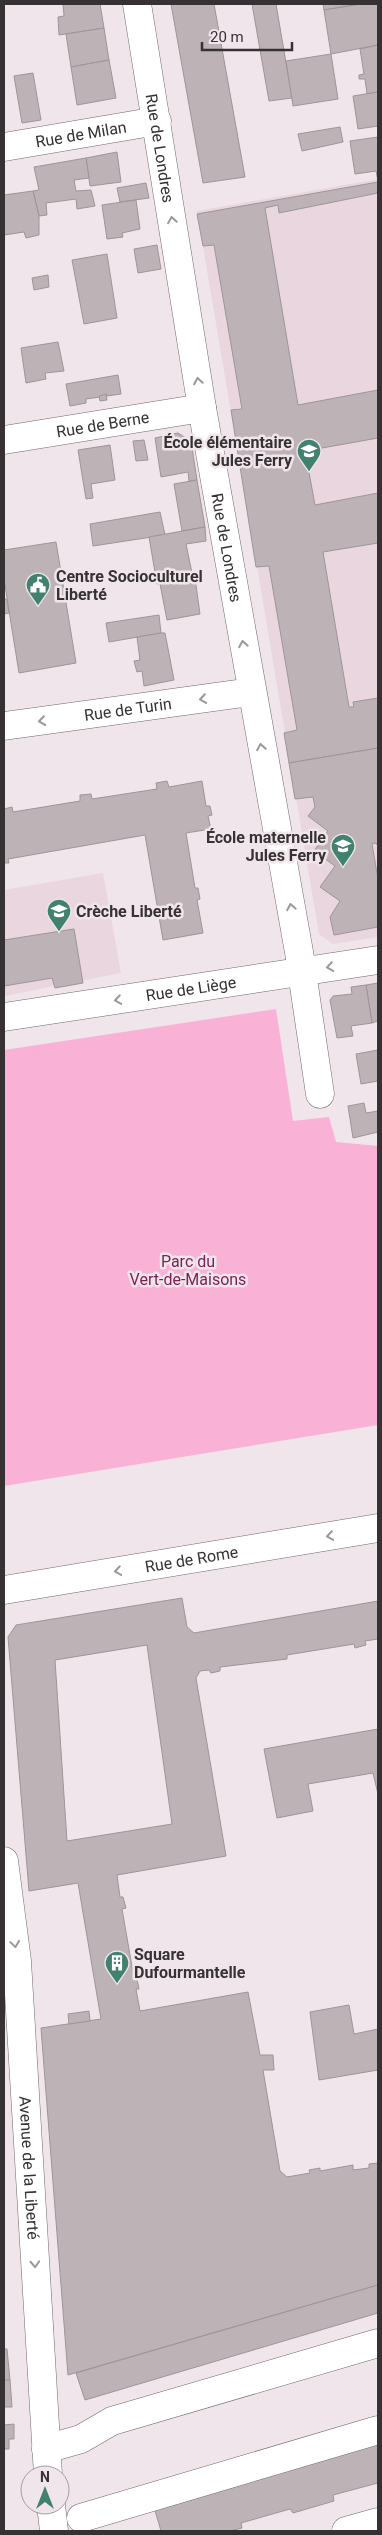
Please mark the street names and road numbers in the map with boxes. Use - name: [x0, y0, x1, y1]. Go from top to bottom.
- street label: Rue de Londres: [142, 92, 178, 204]
- street label: Rue de Milan: [34, 117, 128, 151]
- street label: Rue de Berne: [55, 407, 151, 441]
- street label: Rue de Londres: [208, 492, 246, 604]
- street label: Rue de Turin: [83, 694, 173, 724]
- street label: Rue de Liège: [144, 972, 237, 1005]
- street label: Rue de Rome: [143, 1542, 239, 1576]
- street label: Avenue de la Liberté: [16, 2095, 43, 2240]

